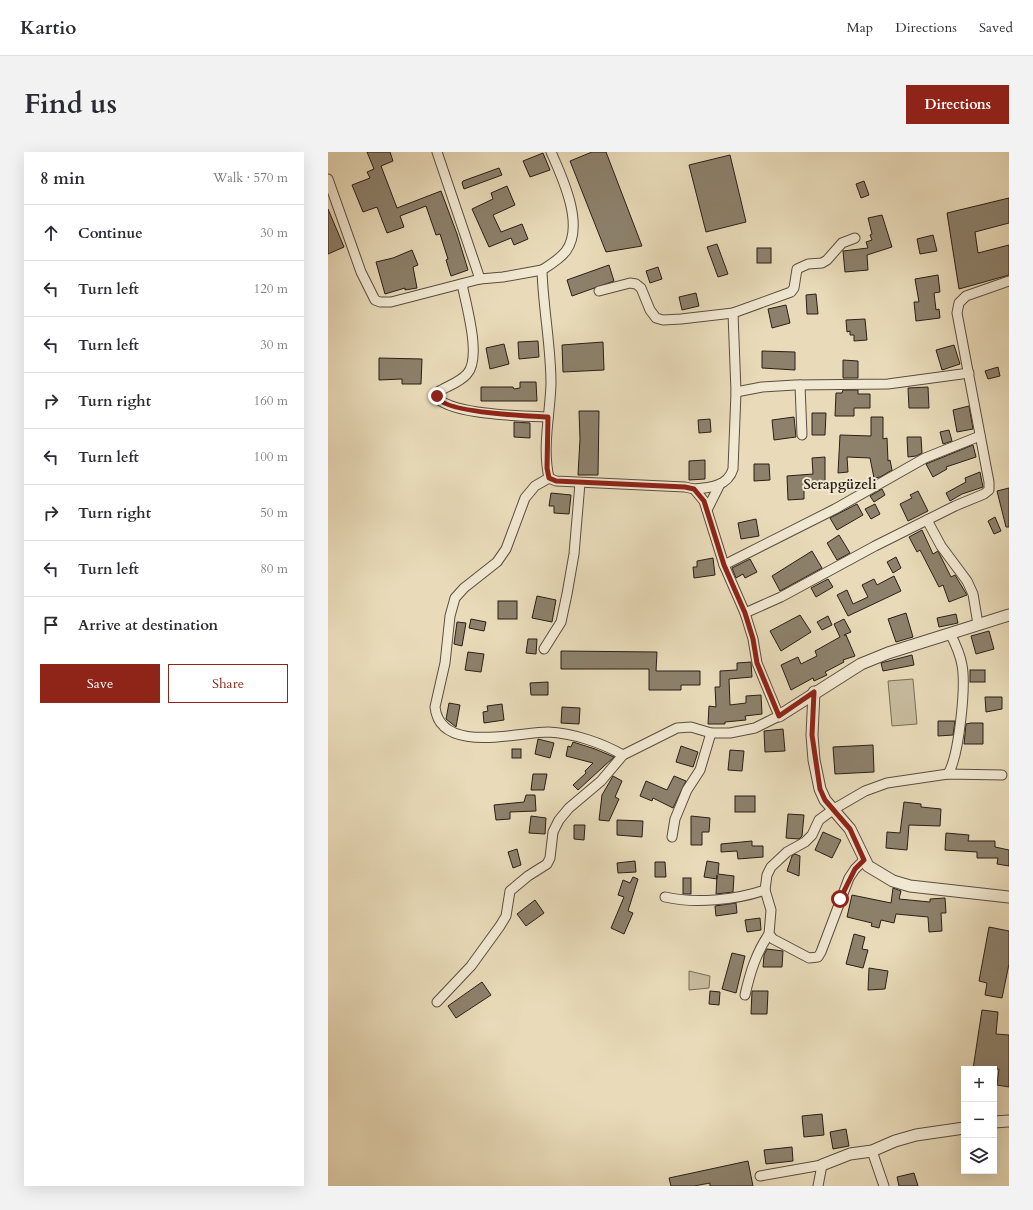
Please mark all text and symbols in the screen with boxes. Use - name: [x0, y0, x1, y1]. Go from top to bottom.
- text: Kartio: [20, 15, 76, 41]
- text: Map: [847, 18, 873, 37]
- text: Directions: [895, 18, 957, 37]
- text: Saved: [979, 18, 1013, 37]
- text: Find us: [24, 85, 117, 123]
- button: Directions: [906, 85, 1009, 124]
- text: 8 min: [40, 167, 85, 190]
- text: Walk · 570 m: [213, 169, 288, 187]
- icon: ahead: [40, 222, 62, 244]
- text: Continue: [78, 223, 143, 243]
- text: 30 m: [260, 224, 288, 242]
- icon: left: [40, 278, 62, 300]
- text: Turn left: [78, 279, 139, 299]
- text: 120 m: [254, 280, 288, 298]
- icon: left: [40, 334, 62, 356]
- text: Turn left: [78, 335, 139, 355]
- text: 30 m: [260, 336, 288, 354]
- route end: [428, 387, 446, 405]
- icon: right: [40, 390, 62, 412]
- text: Turn right: [78, 391, 151, 411]
- text: 160 m: [254, 392, 288, 410]
- icon: left: [40, 446, 62, 468]
- text: Turn left: [78, 447, 139, 467]
- text: 100 m: [254, 448, 288, 466]
- district label: Serapgüzeli: [803, 475, 877, 494]
- icon: right: [40, 502, 62, 524]
- text: Turn right: [78, 503, 151, 523]
- text: 50 m: [260, 504, 288, 522]
- icon: left: [40, 558, 62, 580]
- text: Turn left: [78, 559, 139, 579]
- text: 80 m: [260, 560, 288, 578]
- icon: arrive: [40, 614, 62, 636]
- text: Arrive at destination: [78, 615, 218, 635]
- button: Save: [40, 664, 160, 703]
- button: Share: [168, 664, 288, 703]
- route start: [831, 890, 849, 908]
- map controls: [961, 1066, 997, 1174]
- button: +: [961, 1066, 997, 1102]
- button: −: [961, 1102, 997, 1138]
- button: layers: [961, 1138, 997, 1174]

